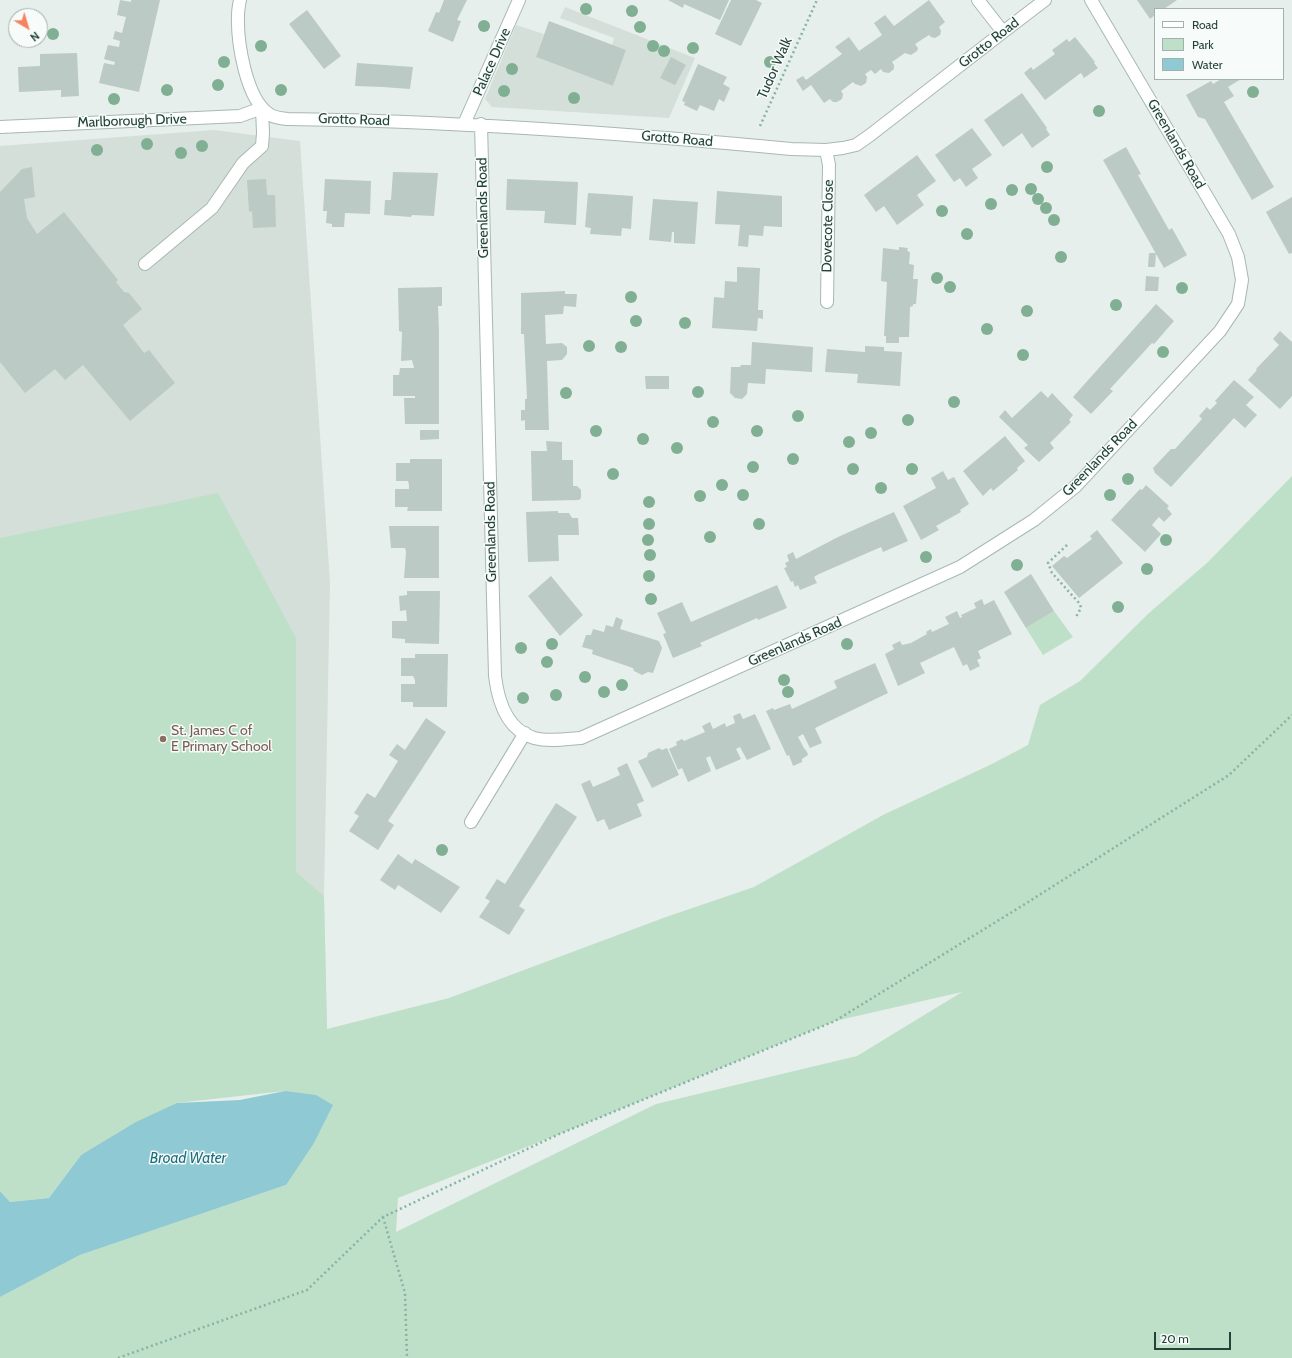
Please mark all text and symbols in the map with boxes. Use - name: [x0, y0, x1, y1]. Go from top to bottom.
- north arrow: [8, 8, 48, 48]
- legend: [1154, 8, 1284, 80]
- street label: Grotto Road: [956, 14, 1022, 72]
- text: Road: [1192, 17, 1218, 32]
- street label: Palace Drive: [470, 25, 514, 99]
- text: N: [27, 29, 42, 45]
- street label: Tudor Walk: [754, 35, 796, 101]
- text: Park: [1192, 37, 1214, 52]
- text: Water: [1192, 57, 1222, 72]
- street label: Greenlands Road: [1144, 96, 1208, 192]
- street label: Grotto Road: [318, 110, 390, 130]
- street label: Marlborough Drive: [77, 111, 187, 131]
- street label: Grotto Road: [641, 128, 713, 150]
- street label: Greenlands Road: [474, 158, 492, 258]
- street label: Dovecote Close: [819, 179, 837, 273]
- street label: Greenlands Road: [1059, 416, 1141, 500]
- street label: Greenlands Road: [482, 482, 500, 582]
- street label: Greenlands Road: [746, 614, 844, 670]
- place label: St. James C of E Primary School: [171, 723, 272, 756]
- marker: St. James C of E Primary School: [158, 734, 168, 744]
- water label: Broad Water: [150, 1150, 226, 1168]
- scale bar: [1156, 1324, 1233, 1350]
- text: 20 m: [1161, 1331, 1189, 1346]

